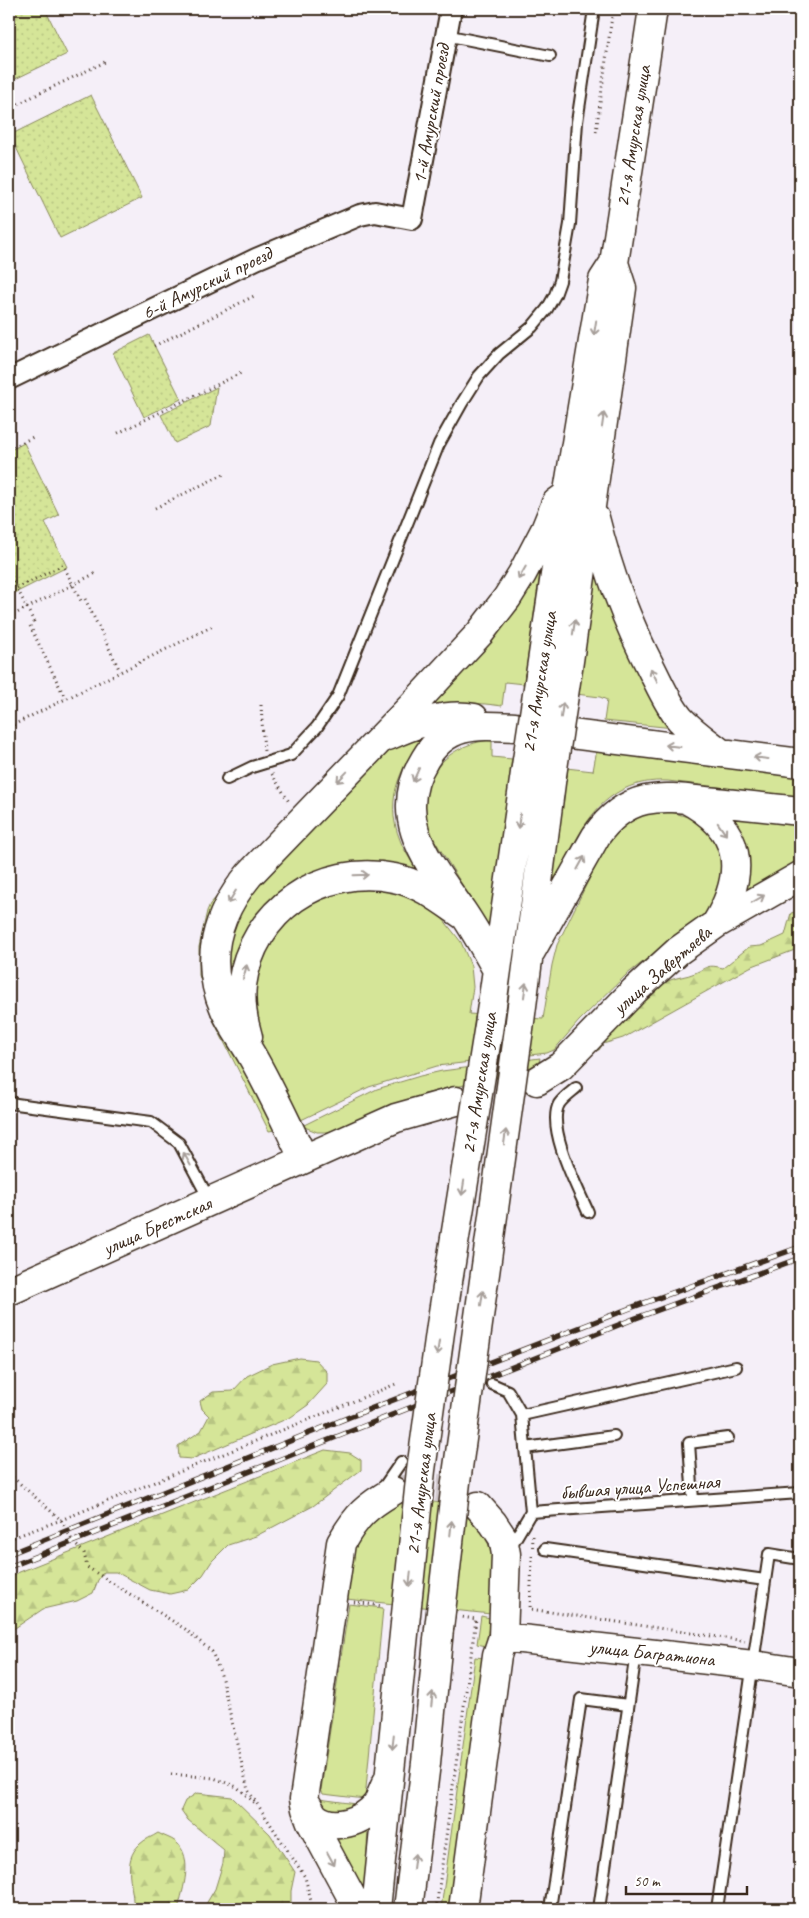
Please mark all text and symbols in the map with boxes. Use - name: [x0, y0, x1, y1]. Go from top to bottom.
- street label: 1-й Амурский проезд: [406, 40, 456, 186]
- street label: 21-я Амурская улица: [609, 62, 657, 208]
- street label: 6-й Амурский проезд: [138, 240, 278, 325]
- one-way arrow: [590, 320, 600, 336]
- one-way arrow: [598, 412, 608, 428]
- one-way arrow: [517, 566, 527, 580]
- street label: 21-я Амурская улица: [515, 608, 563, 754]
- one-way arrow: [570, 619, 580, 635]
- one-way arrow: [649, 668, 658, 683]
- one-way arrow: [557, 702, 567, 718]
- one-way arrow: [665, 741, 681, 751]
- one-way arrow: [753, 753, 769, 763]
- one-way arrow: [411, 767, 421, 782]
- one-way arrow: [336, 771, 348, 783]
- one-way arrow: [513, 813, 523, 829]
- one-way arrow: [717, 822, 727, 836]
- one-way arrow: [576, 855, 586, 870]
- one-way arrow: [352, 871, 368, 880]
- one-way arrow: [227, 889, 237, 903]
- one-way arrow: [750, 894, 764, 904]
- street label: улица Завертяева: [607, 919, 718, 1020]
- one-way arrow: [241, 965, 251, 981]
- one-way arrow: [520, 982, 530, 998]
- street label: 21-я Амурская улица: [455, 1009, 503, 1155]
- one-way arrow: [500, 1129, 510, 1145]
- one-way arrow: [182, 1151, 192, 1166]
- one-way arrow: [457, 1180, 467, 1196]
- street label: улица Брестская: [98, 1190, 217, 1262]
- one-way arrow: [477, 1290, 487, 1306]
- one-way arrow: [432, 1340, 442, 1356]
- street label: 21-я Амурская улица: [400, 1410, 442, 1556]
- street label: бывшая улица Успешная: [560, 1469, 722, 1505]
- one-way arrow: [446, 1521, 456, 1537]
- one-way arrow: [405, 1571, 415, 1587]
- street label: улица Багратиона: [587, 1634, 718, 1672]
- one-way arrow: [428, 1692, 437, 1708]
- one-way arrow: [388, 1734, 398, 1750]
- one-way arrow: [327, 1851, 336, 1866]
- one-way arrow: [409, 1853, 419, 1869]
- scale bar: [626, 1863, 748, 1895]
- text: 50 m: [634, 1872, 661, 1891]

